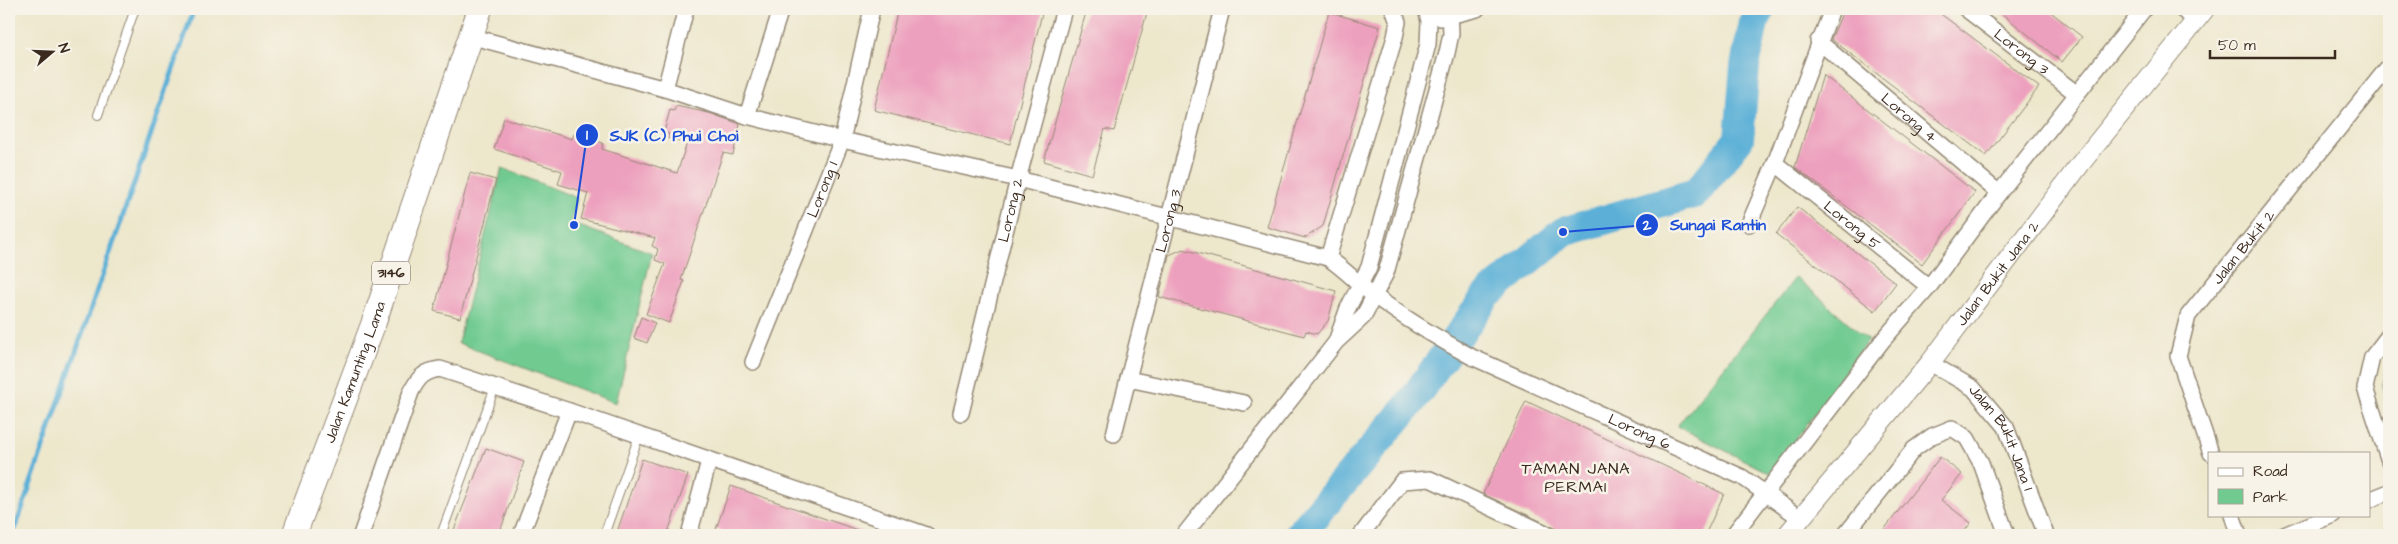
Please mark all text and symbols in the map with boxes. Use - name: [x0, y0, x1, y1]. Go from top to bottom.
- street label: Lorong 3: [1990, 24, 2054, 80]
- north arrow: [28, 28, 78, 78]
- scale bar: [2210, 28, 2336, 60]
- text: 50 m: [2218, 35, 2256, 56]
- text: N: [52, 41, 74, 56]
- street label: Lorong 4: [1877, 88, 1942, 147]
- callout: SJK (C) Phui Choi: [574, 120, 748, 151]
- text: 1: [586, 125, 588, 146]
- text: SJK (C) Phui Choi: [609, 125, 739, 147]
- street label: Lorong 1: [802, 158, 843, 221]
- street label: Lorong 2: [993, 175, 1028, 244]
- street label: Lorong 3: [1150, 187, 1186, 255]
- street label: Lorong 5: [1819, 196, 1885, 255]
- street label: Jalan Bukit 2: [2207, 205, 2280, 289]
- callout: Sungai Rantin: [1635, 209, 1776, 240]
- text: Sungai Rantin: [1669, 214, 1766, 238]
- text: 2: [1642, 215, 1652, 236]
- street label: Jalan Bukit Jana 2: [1951, 216, 2044, 330]
- road number: 3146: [372, 262, 410, 284]
- street label: Jalan Kamunting Lama: [319, 298, 391, 446]
- street label: Jalan Bukit Jana 1: [1964, 380, 2039, 494]
- street label: Lorong 6: [1605, 408, 1675, 455]
- legend: [2208, 452, 2370, 516]
- district label: TAMAN JANA PERMAI: [1521, 458, 1631, 498]
- text: Road: [2253, 461, 2288, 482]
- text: Park: [2253, 487, 2288, 508]

